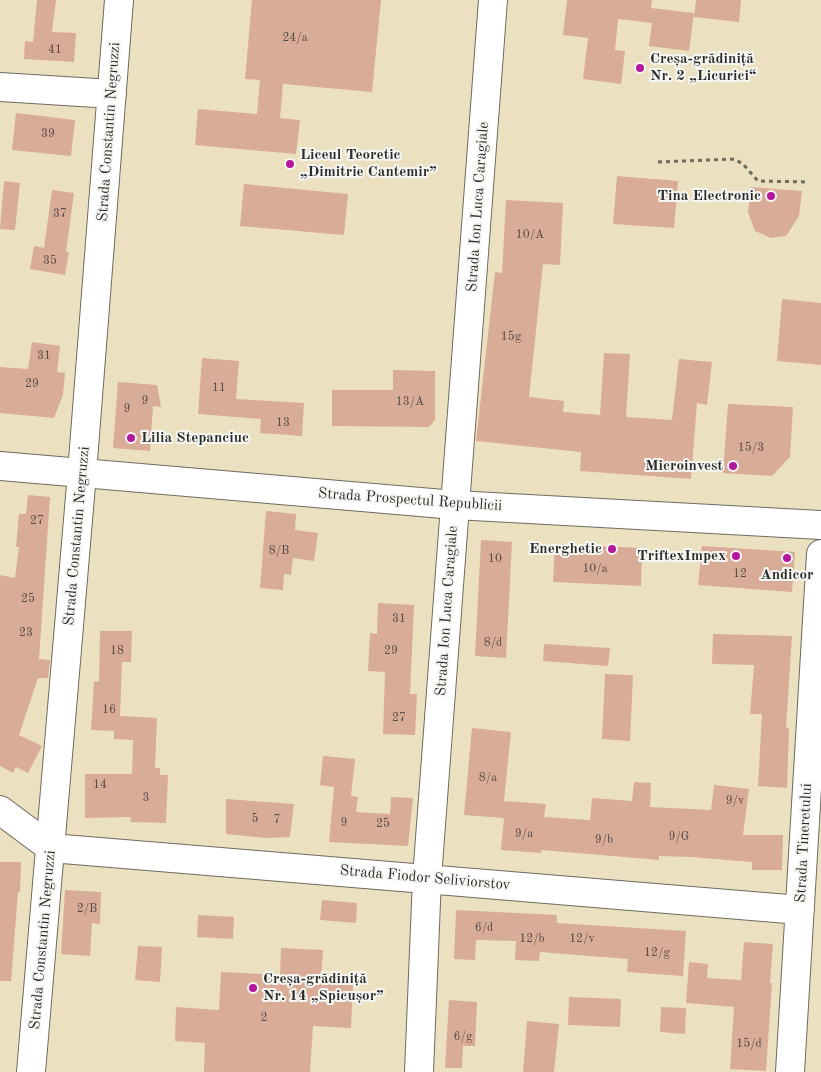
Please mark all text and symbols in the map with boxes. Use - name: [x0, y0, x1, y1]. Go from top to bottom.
- house number: 24/a: [282, 31, 308, 45]
- street label: Strada Constantin Negruzzi: [94, 42, 124, 222]
- house number: 41: [48, 43, 62, 57]
- place label: Creșa-grădiniță Nr. 2 „Licurici“: [650, 50, 756, 85]
- marker: Creșa-grădiniță Nr. 2 „Licurici“: [634, 62, 646, 74]
- street label: Strada Ion Luca Caragiale: [463, 121, 493, 293]
- house number: 39: [41, 127, 55, 141]
- place label: Liceul Teoretic „Dimitrie Cantemir”: [300, 146, 437, 181]
- marker: Liceul Teoretic „Dimitrie Cantemir”: [284, 158, 296, 170]
- place label: Tina Electronic: [657, 187, 761, 205]
- marker: Tina Electronic: [765, 190, 777, 202]
- house number: 37: [53, 207, 67, 221]
- house number: 10/A: [516, 228, 544, 242]
- house number: 35: [43, 254, 57, 268]
- house number: 15g: [501, 330, 521, 344]
- house number: 31: [37, 349, 51, 363]
- house number: 29: [25, 377, 39, 391]
- house number: 11: [212, 381, 226, 395]
- house number: 9: [142, 394, 148, 408]
- house number: 13/A: [396, 395, 424, 409]
- house number: 9: [124, 402, 130, 416]
- house number: 13: [276, 416, 290, 430]
- place label: Lilia Stepanciuc: [141, 429, 249, 447]
- marker: Lilia Stepanciuc: [125, 432, 137, 444]
- house number: 15/3: [738, 441, 764, 455]
- street label: Strada Constantin Negruzzi: [60, 446, 94, 626]
- place label: Microinvest: [645, 457, 723, 475]
- marker: Microinvest: [727, 460, 739, 472]
- street label: Strada Prospectul Republicii: [317, 485, 503, 515]
- house number: 27: [30, 514, 44, 528]
- street label: Strada Ion Luca Caragiale: [432, 525, 462, 697]
- place label: Energhetic: [529, 540, 602, 558]
- marker: Energhetic: [606, 543, 618, 555]
- house number: 8/B: [269, 544, 289, 558]
- place label: TriftexImpex: [637, 547, 726, 565]
- marker: TriftexImpex: [730, 550, 742, 562]
- house number: 10: [488, 552, 502, 566]
- marker: Andicor: [781, 552, 793, 564]
- house number: 10/a: [582, 562, 608, 576]
- place label: Andicor: [760, 566, 814, 584]
- house number: 12: [733, 567, 747, 581]
- house number: 25: [21, 592, 35, 606]
- house number: 31: [392, 612, 406, 626]
- house number: 23: [19, 626, 33, 640]
- house number: 8/d: [484, 636, 502, 650]
- house number: 18: [110, 644, 124, 658]
- house number: 29: [384, 644, 398, 658]
- house number: 16: [102, 703, 116, 717]
- house number: 27: [392, 711, 406, 725]
- house number: 8/a: [479, 771, 497, 785]
- house number: 14: [93, 778, 107, 792]
- street label: Strada Tineretului: [792, 783, 816, 903]
- house number: 3: [143, 791, 149, 805]
- house number: 9/v: [726, 794, 744, 808]
- house number: 5: [252, 812, 258, 826]
- house number: 7: [274, 813, 280, 827]
- house number: 9: [341, 816, 347, 830]
- house number: 25: [376, 817, 390, 831]
- house number: 9/a: [515, 827, 533, 841]
- house number: 9/G: [669, 830, 689, 844]
- house number: 9/b: [595, 833, 613, 847]
- street label: Strada Constantin Negruzzi: [26, 850, 60, 1030]
- street label: Strada Fiodor Seliviorstov: [339, 862, 511, 894]
- house number: 2/B: [77, 902, 97, 916]
- house number: 6/d: [475, 921, 493, 935]
- house number: 12/b: [519, 932, 545, 946]
- house number: 12/v: [569, 932, 595, 946]
- house number: 12/g: [644, 946, 670, 960]
- place label: Creșa-grădiniță Nr. 14 „Spicușor”: [263, 970, 384, 1005]
- marker: Creșa-grădiniță Nr. 14 „Spicușor”: [247, 982, 259, 994]
- house number: 2: [261, 1011, 267, 1025]
- house number: 6/g: [454, 1030, 472, 1044]
- house number: 15/d: [736, 1037, 762, 1051]

